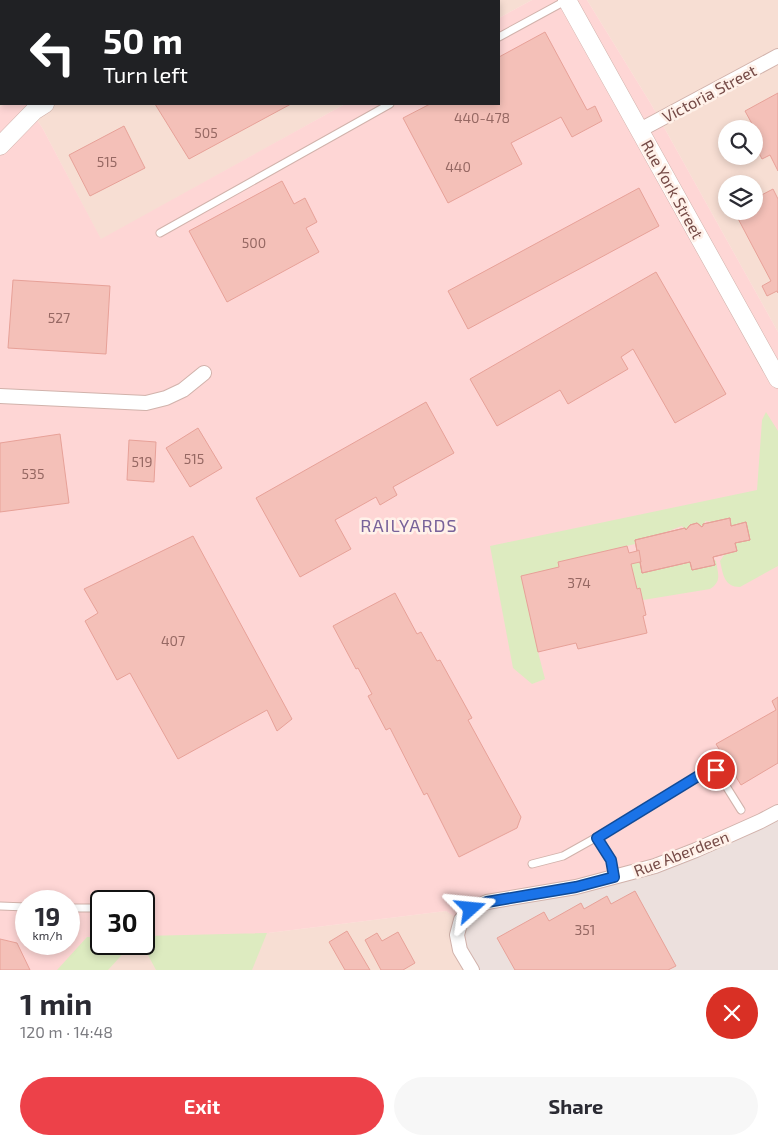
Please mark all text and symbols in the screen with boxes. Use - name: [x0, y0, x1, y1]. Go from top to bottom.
- text: 50 m: [103, 19, 183, 61]
- icon: left: [20, 20, 85, 85]
- street label: Victoria Street: [659, 60, 759, 126]
- text: Turn left: [103, 61, 188, 87]
- house number: 440-478: [454, 109, 510, 126]
- map controls: [718, 120, 763, 220]
- button: search: [718, 120, 763, 165]
- house number: 505: [194, 124, 218, 141]
- street label: Rue York Street: [638, 136, 708, 242]
- house number: 515: [97, 153, 117, 170]
- house number: 440: [445, 158, 471, 175]
- button: layers: [718, 175, 763, 220]
- house number: 500: [242, 234, 266, 251]
- house number: 527: [48, 309, 70, 326]
- house number: 515: [184, 450, 204, 467]
- house number: 519: [131, 453, 153, 470]
- house number: 535: [22, 465, 44, 482]
- district label: RAILYARDS: [360, 514, 458, 536]
- house number: 374: [567, 574, 591, 591]
- house number: 407: [161, 632, 185, 649]
- pin: [695, 749, 737, 791]
- icon: arrive: [702, 756, 730, 784]
- street label: Rue Aberdeen: [631, 826, 731, 880]
- position arrow: [444, 882, 496, 934]
- speed limit sign: 30: [90, 890, 155, 955]
- text: 19: [35, 901, 60, 931]
- house number: 351: [575, 921, 595, 938]
- text: km/h: [33, 928, 62, 942]
- text: 1 min: [20, 985, 92, 1021]
- button: close: [706, 987, 758, 1039]
- text: 120 m · 14:48: [20, 1022, 113, 1041]
- button: Exit: [20, 1077, 384, 1135]
- button: Share: [394, 1077, 758, 1135]

